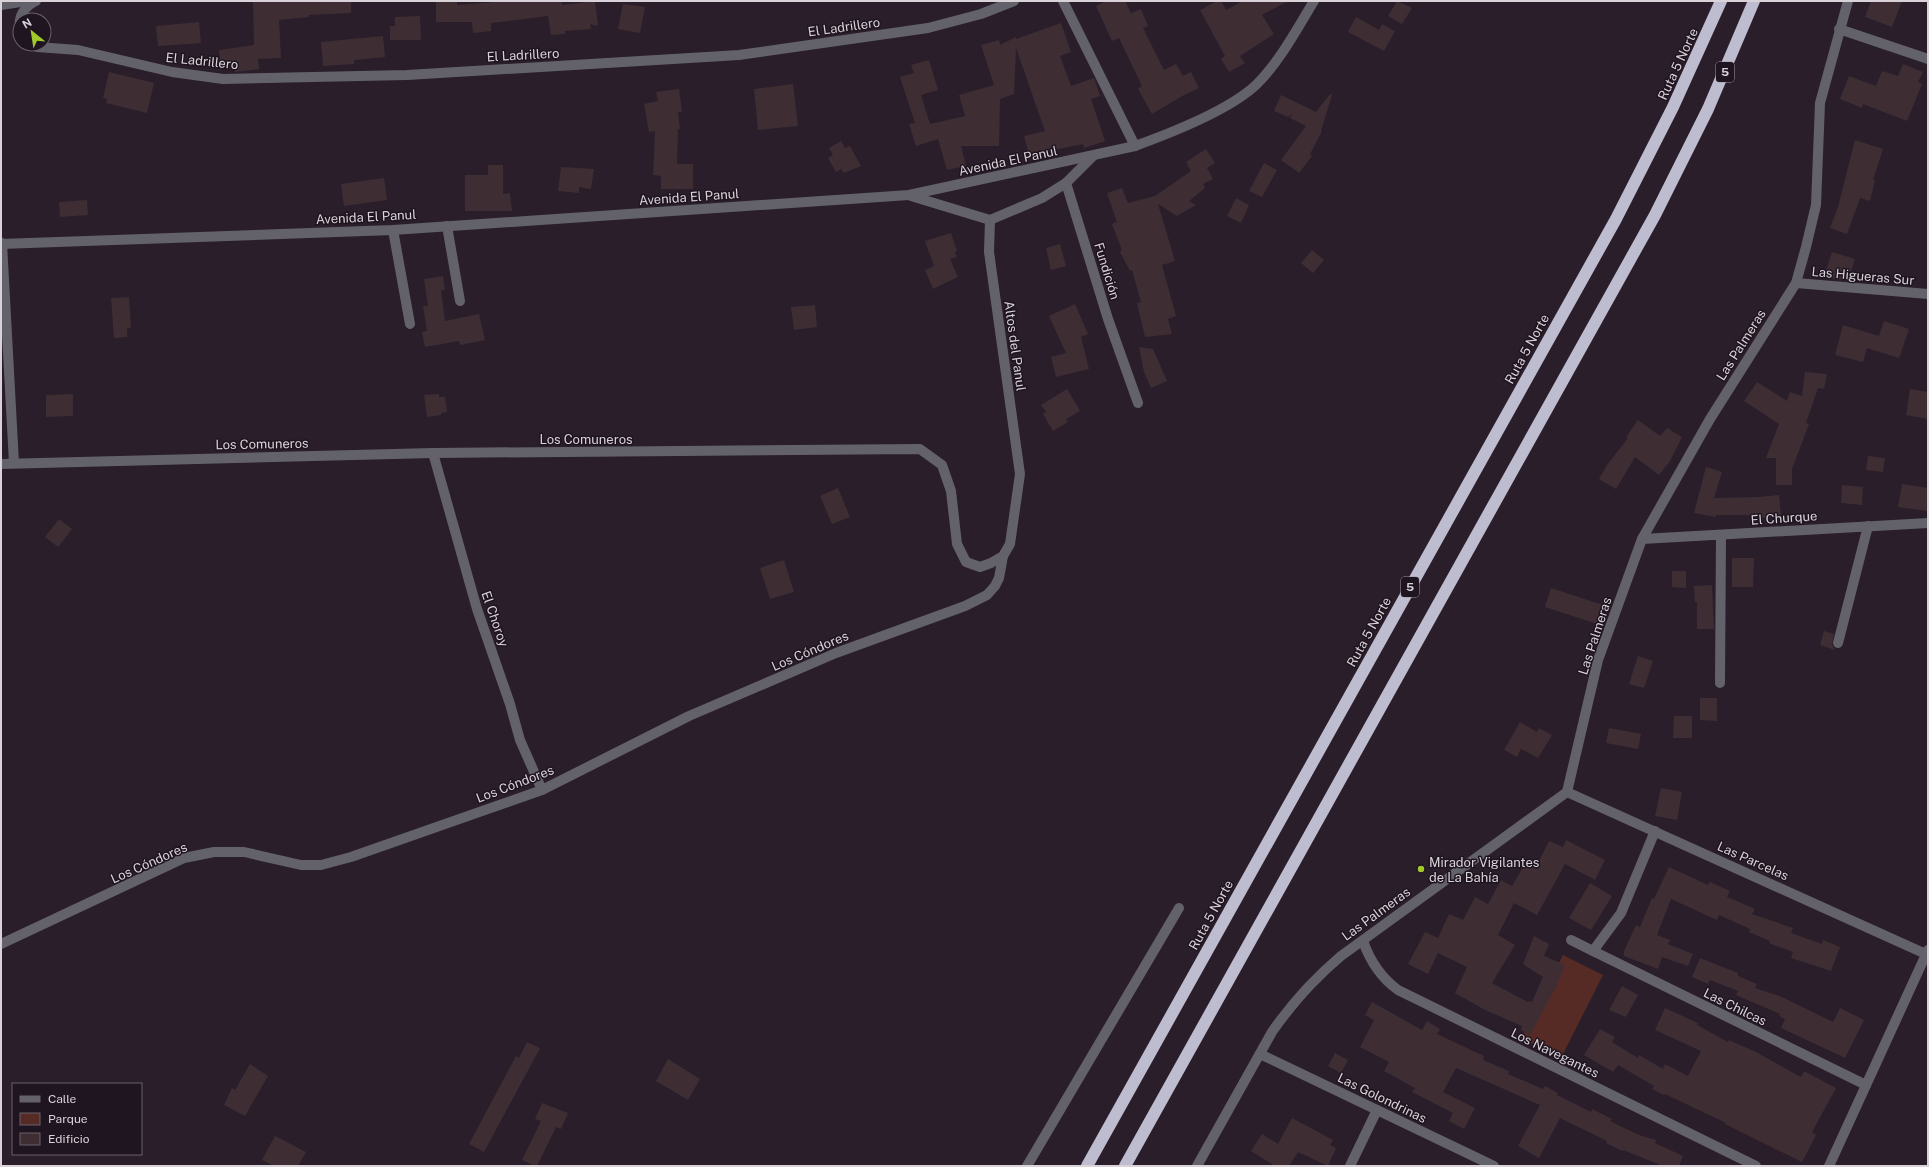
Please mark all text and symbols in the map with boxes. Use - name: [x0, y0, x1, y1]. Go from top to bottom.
- north arrow: [12, 12, 52, 52]
- street label: El Ladrillero: [807, 15, 881, 39]
- text: N: [20, 16, 34, 31]
- street label: Ruta 5 Norte: [1655, 26, 1701, 102]
- street label: El Ladrillero: [486, 46, 560, 64]
- street label: El Ladrillero: [165, 50, 239, 72]
- road number: 5: [1716, 62, 1734, 82]
- street label: Avenida El Panul: [957, 143, 1059, 179]
- street label: Avenida El Panul: [638, 186, 740, 208]
- street label: Avenida El Panul: [315, 207, 417, 227]
- street label: Fundición: [1091, 241, 1123, 301]
- street label: Las Higueras Sur: [1811, 264, 1915, 288]
- street label: Altos del Panul: [1001, 300, 1029, 392]
- street label: Las Palmeras: [1713, 307, 1769, 383]
- street label: Ruta 5 Norte: [1502, 312, 1552, 386]
- street label: Los Comuneros: [539, 432, 633, 447]
- street label: Los Comuneros: [215, 436, 309, 452]
- street label: El Churque: [1750, 508, 1818, 528]
- road number: 5: [1401, 577, 1419, 597]
- street label: El Choroy: [478, 589, 512, 649]
- street label: Ruta 5 Norte: [1344, 595, 1394, 669]
- street label: Las Palmeras: [1575, 595, 1615, 677]
- street label: Los Cóndores: [769, 628, 851, 674]
- street label: Los Cóndores: [474, 762, 556, 806]
- street label: Los Cóndores: [108, 839, 190, 887]
- street label: Las Parcelas: [1715, 839, 1791, 883]
- place label: Mirador Vigilantes de La Bahía: [1429, 855, 1539, 885]
- marker: Mirador Vigilantes de La Bahía: [1416, 864, 1426, 874]
- street label: Ruta 5 Norte: [1186, 878, 1236, 952]
- street label: Las Palmeras: [1339, 884, 1413, 944]
- street label: Las Chilcas: [1701, 985, 1769, 1029]
- street label: Los Navegantes: [1509, 1025, 1601, 1081]
- street label: Las Golondrinas: [1335, 1070, 1429, 1126]
- legend: [12, 1083, 142, 1155]
- text: Calle: [48, 1092, 77, 1106]
- text: Parque: [48, 1112, 88, 1126]
- text: Edificio: [48, 1132, 90, 1146]

